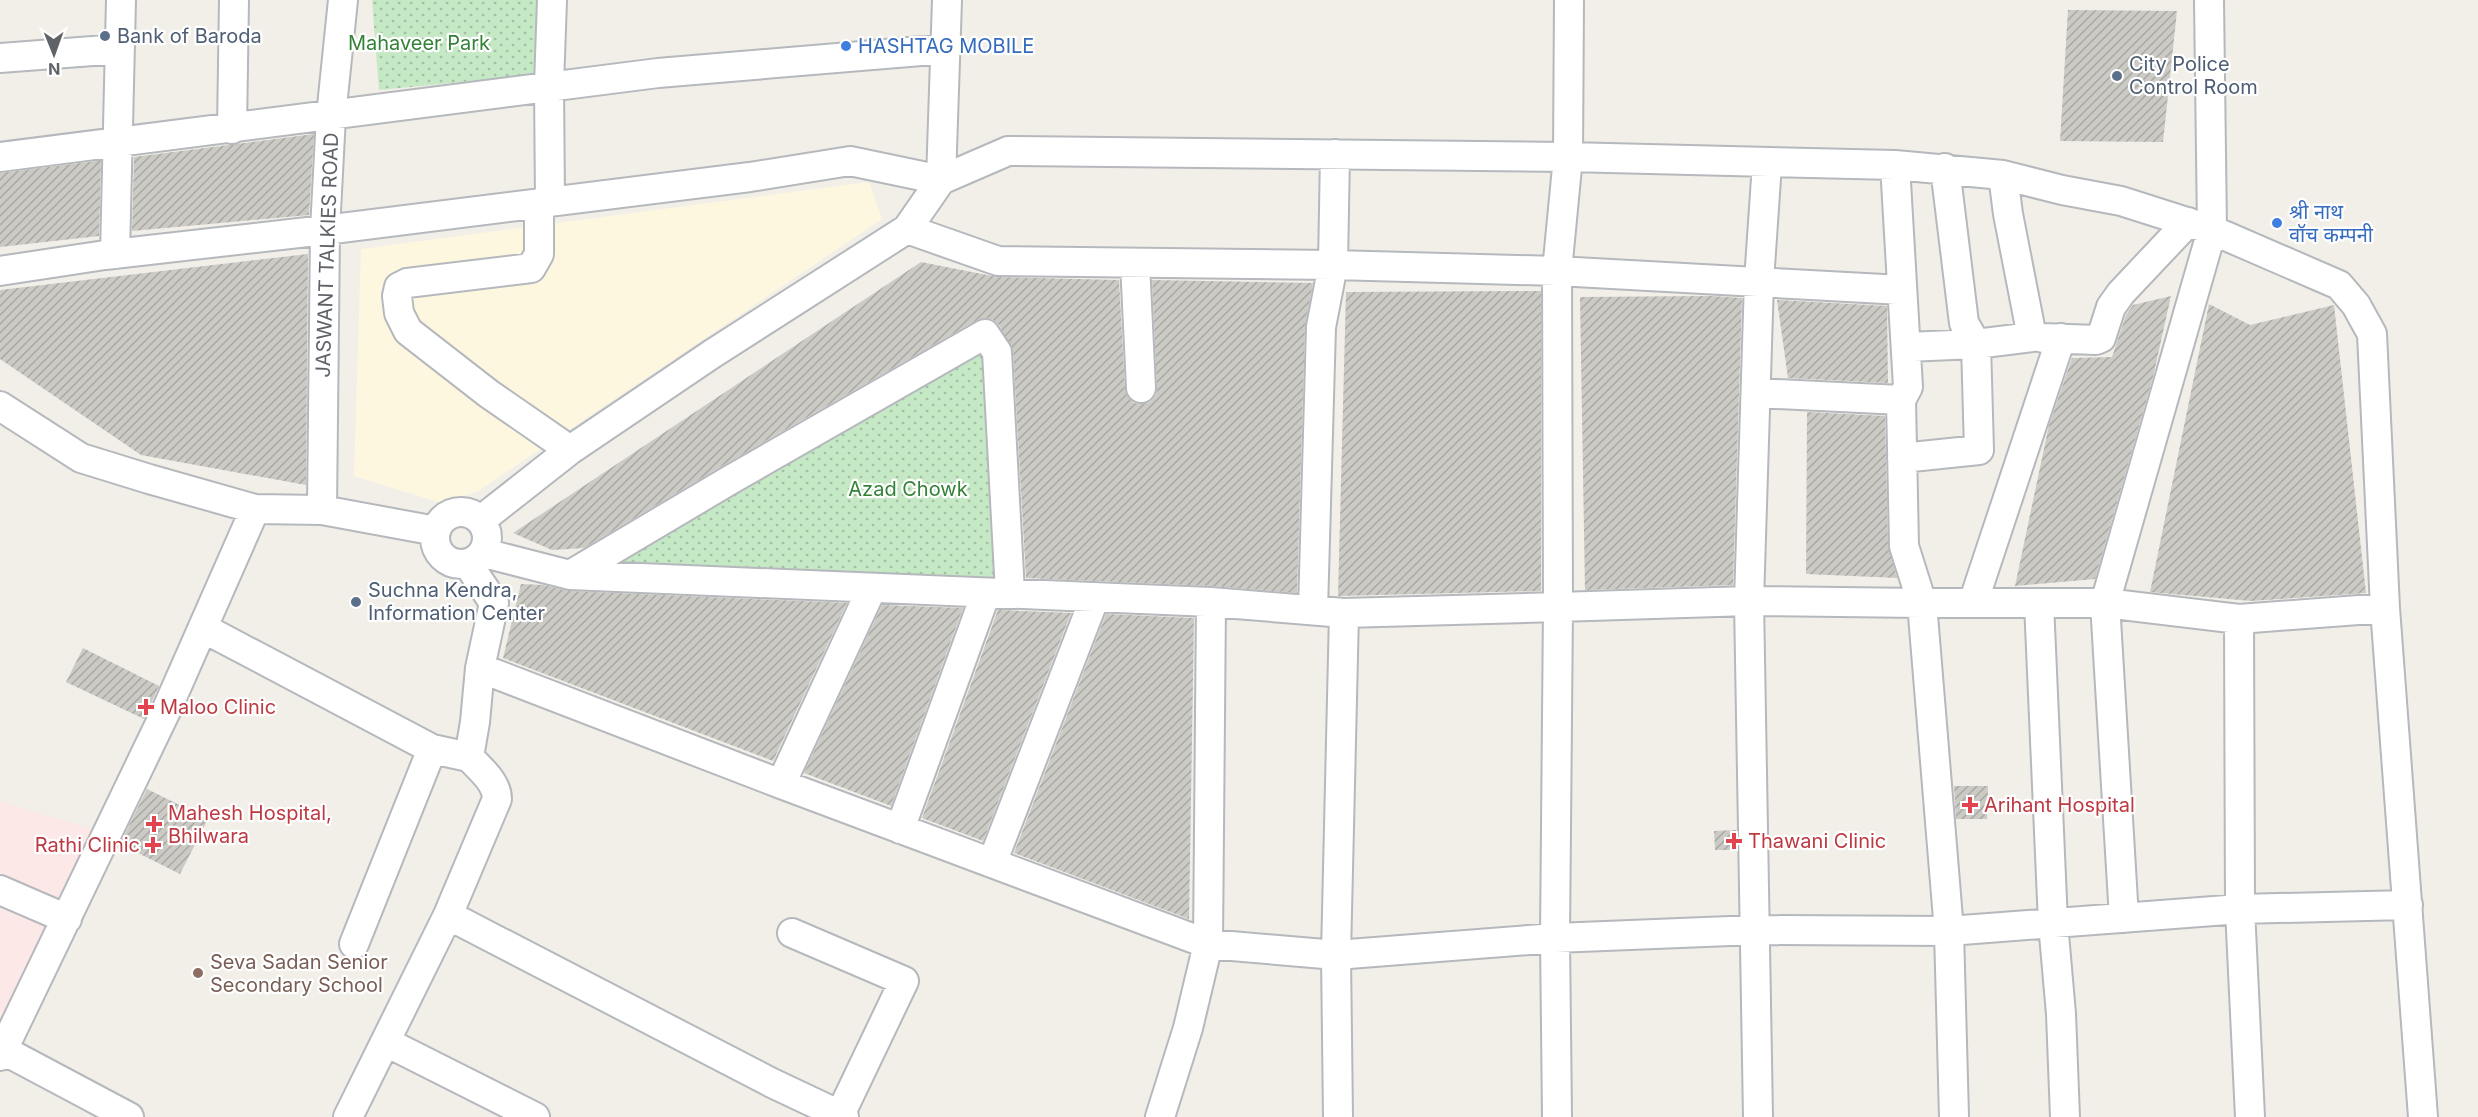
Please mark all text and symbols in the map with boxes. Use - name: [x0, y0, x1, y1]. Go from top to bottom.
- north arrow: [24, 24, 84, 84]
- place label: Bank of Baroda: [117, 24, 262, 48]
- marker: Bank of Baroda: [98, 29, 112, 43]
- park label: Mahaveer Park: [348, 31, 490, 55]
- place label: HASHTAG MOBILE: [858, 34, 1034, 58]
- marker: HASHTAG MOBILE: [839, 39, 853, 53]
- place label: City Police Control Room: [2129, 52, 2258, 99]
- text: N: [48, 59, 61, 79]
- marker: City Police Control Room: [2110, 69, 2124, 83]
- street label: JASWANT TALKIES ROAD: [311, 132, 343, 378]
- place label: श्री नाथ वॉच कम्पनी: [2289, 200, 2374, 247]
- marker: श्री नाथ वॉच कम्पनी: [2270, 216, 2284, 230]
- park label: Azad Chowk: [848, 477, 968, 501]
- place label: Suchna Kendra, Information Center: [368, 578, 546, 625]
- marker: Suchna Kendra, Information Center: [349, 595, 363, 609]
- place label: Maloo Clinic: [160, 695, 276, 719]
- marker: Maloo Clinic: [137, 698, 155, 716]
- place label: Arihant Hospital: [1984, 793, 2135, 817]
- marker: Arihant Hospital: [1961, 796, 1979, 814]
- place label: Mahesh Hospital, Bhilwara: [168, 801, 332, 848]
- marker: Mahesh Hospital, Bhilwara: [145, 815, 163, 833]
- place label: Thawani Clinic: [1748, 829, 1886, 853]
- marker: Thawani Clinic: [1725, 832, 1743, 850]
- place label: Rathi Clinic: [35, 833, 140, 857]
- marker: Rathi Clinic: [144, 836, 162, 854]
- place label: Seva Sadan Senior Secondary School: [210, 950, 388, 997]
- marker: Seva Sadan Senior Secondary School: [191, 966, 205, 980]

